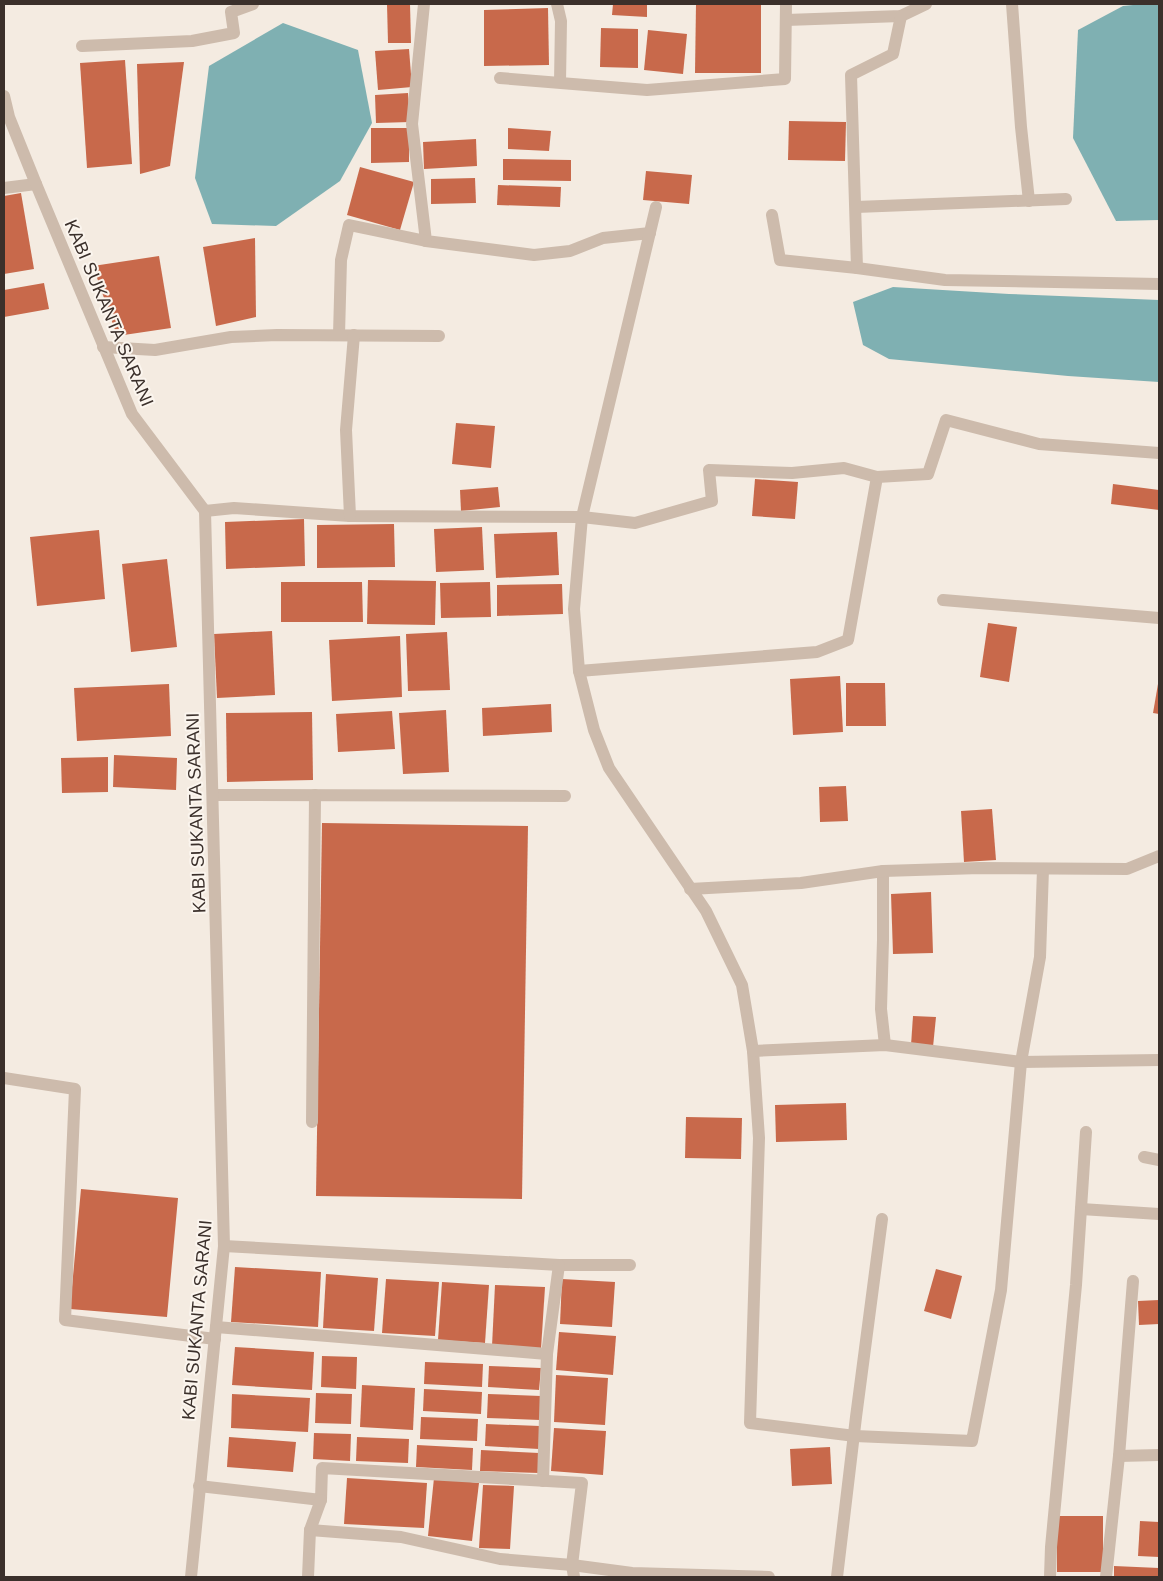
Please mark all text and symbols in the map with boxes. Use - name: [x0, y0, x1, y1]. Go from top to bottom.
- street label: KABI SUKANTA SARANI: [61, 217, 157, 409]
- street label: KABI SUKANTA SARANI: [183, 712, 209, 914]
- street label: KABI SUKANTA SARANI: [178, 1219, 216, 1421]

